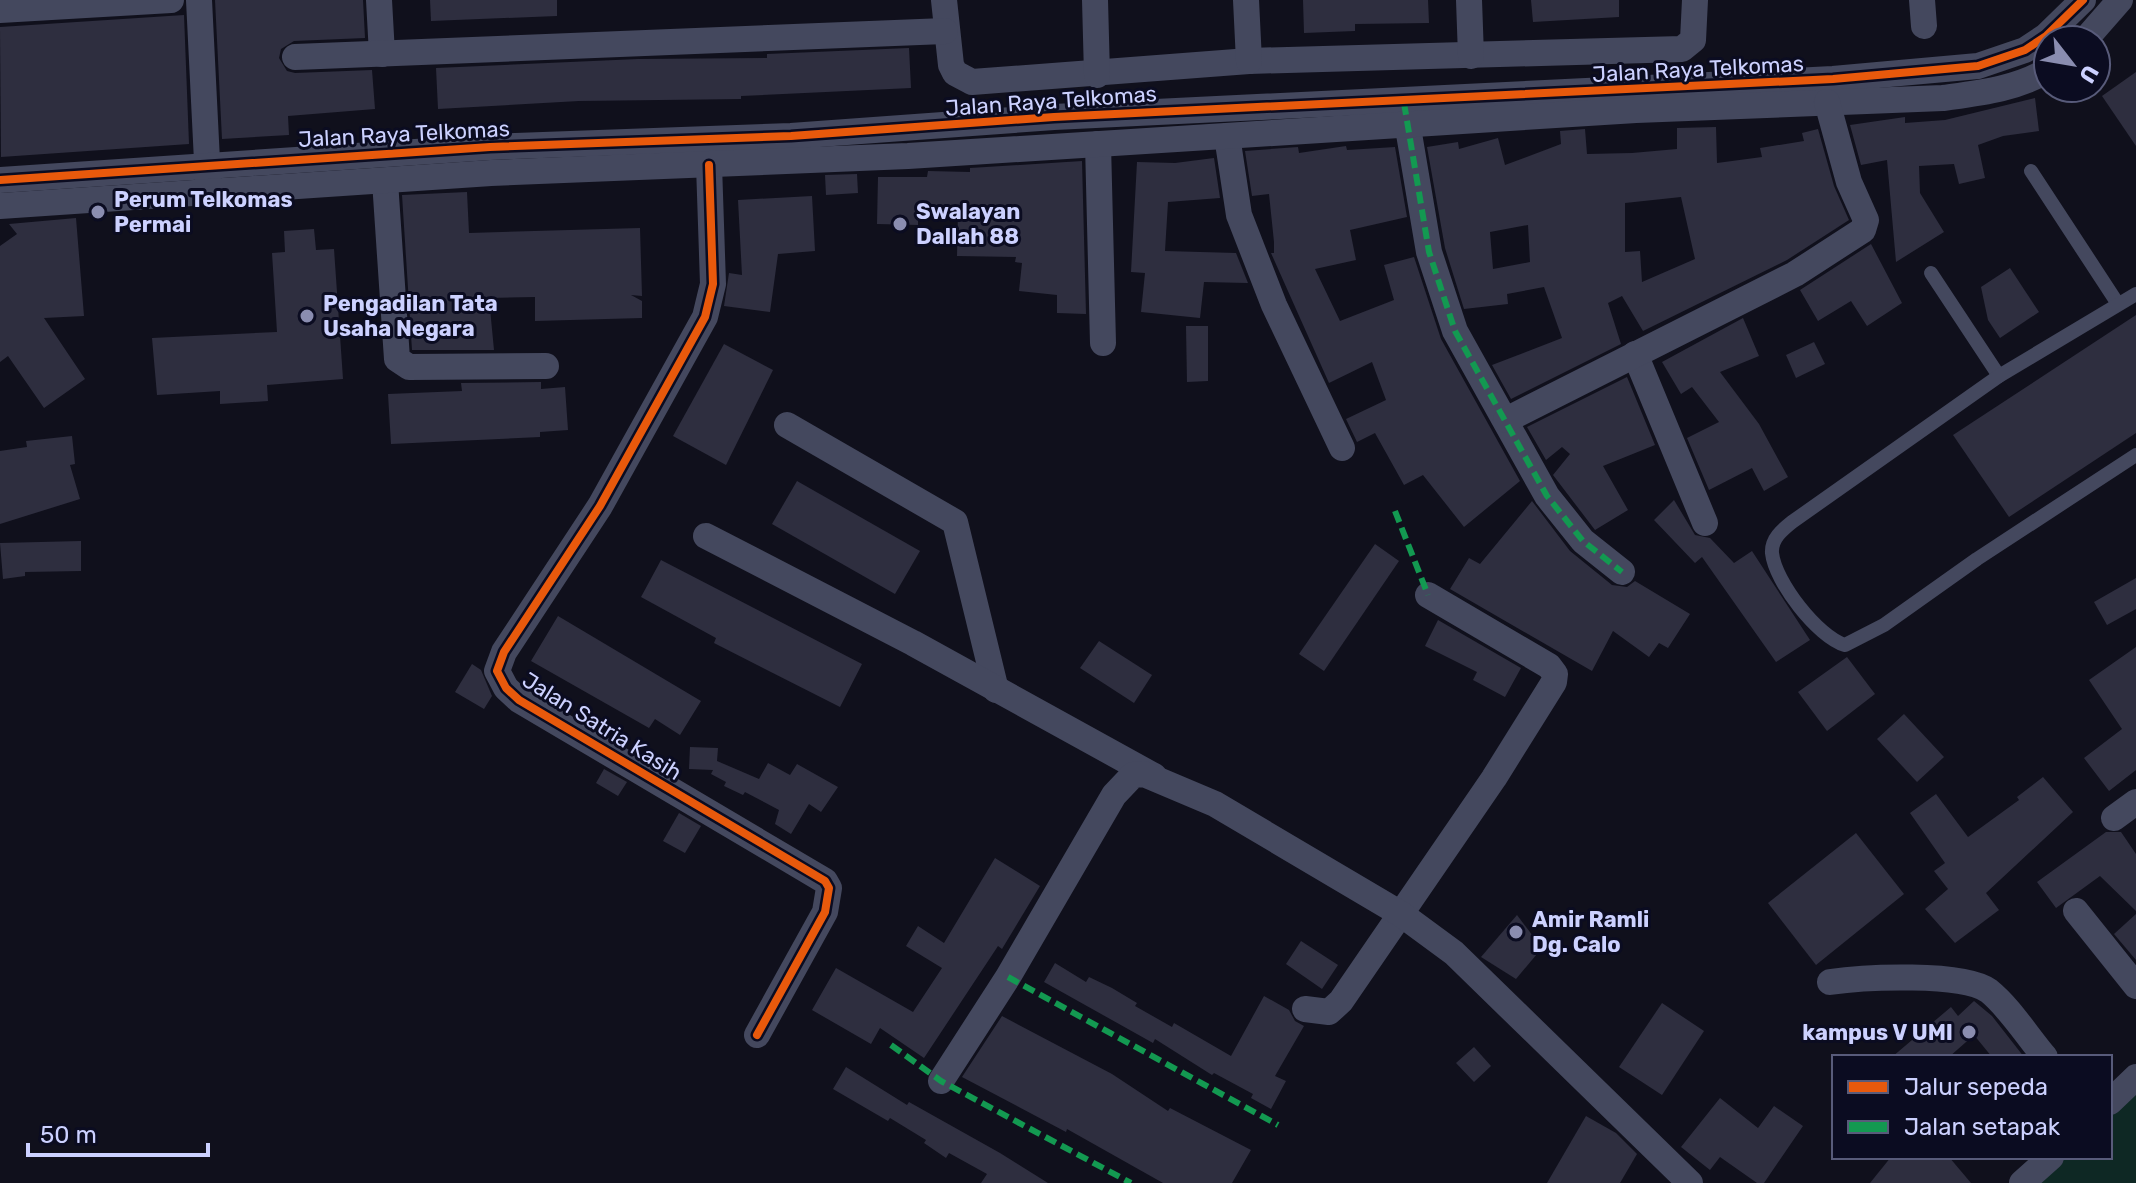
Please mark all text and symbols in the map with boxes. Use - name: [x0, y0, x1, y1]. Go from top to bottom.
- north arrow: [2032, 24, 2112, 104]
- street label: Jalan Raya Telkomas: [1591, 50, 1805, 88]
- text: U: [2073, 60, 2104, 88]
- street label: Jalan Raya Telkomas: [944, 80, 1158, 122]
- street label: Jalan Raya Telkomas: [297, 115, 511, 153]
- place label: Perum Telkomas Permai: [114, 186, 293, 238]
- place label: Swalayan Dallah 88: [916, 198, 1020, 250]
- marker: Perum Telkomas Permai: [89, 203, 107, 221]
- marker: Swalayan Dallah 88: [891, 215, 909, 233]
- place label: Pengadilan Tata Usaha Negara: [323, 290, 498, 342]
- marker: Pengadilan Tata Usaha Negara: [298, 307, 316, 325]
- street label: Jalan Satria Kasih: [517, 666, 687, 786]
- place label: Amir Ramli Dg. Calo: [1532, 906, 1649, 958]
- marker: Amir Ramli Dg. Calo: [1507, 923, 1525, 941]
- place label: kampus V UMI: [1802, 1019, 1953, 1046]
- marker: kampus V UMI: [1960, 1023, 1978, 1041]
- legend: [1832, 1055, 2112, 1159]
- text: Jalur sepeda: [1904, 1073, 2048, 1101]
- scale bar: [28, 1107, 208, 1157]
- text: Jalan setapak: [1904, 1113, 2061, 1141]
- text: 50 m: [40, 1121, 97, 1149]

